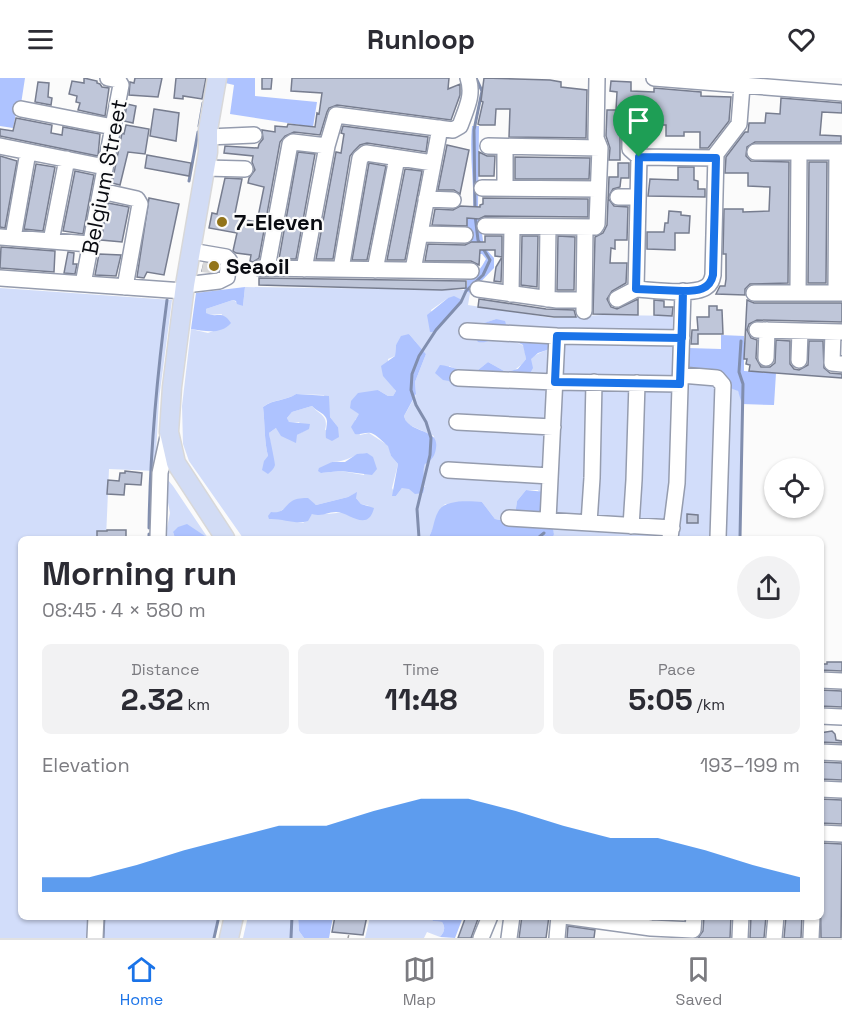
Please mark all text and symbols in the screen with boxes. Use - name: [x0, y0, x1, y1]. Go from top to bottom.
- text: Runloop: [367, 22, 475, 57]
- icon: menu: [24, 23, 57, 56]
- icon: heart: [785, 23, 818, 56]
- pin: [613, 95, 664, 157]
- street label: Belgium Street: [75, 97, 133, 257]
- icon: arrive: [622, 104, 655, 137]
- place label: 7-Eleven: [234, 208, 323, 236]
- marker: 7-Eleven: [215, 215, 229, 229]
- place label: Seaoil: [226, 252, 290, 280]
- marker: Seaoil: [207, 259, 221, 273]
- map controls: [764, 458, 824, 518]
- button: locate: [764, 458, 824, 518]
- text: Morning run: [42, 553, 237, 595]
- button: share: [737, 556, 800, 619]
- text: 08:45 · 4 × 580 m: [42, 597, 206, 623]
- text: Distance: [131, 659, 199, 680]
- text: Time: [403, 659, 439, 680]
- text: Pace: [658, 659, 695, 680]
- text: 2.32: [121, 680, 184, 719]
- text: 11:48: [384, 680, 458, 719]
- text: 5:05: [628, 680, 693, 719]
- text: km: [184, 694, 210, 715]
- text: /km: [693, 694, 725, 715]
- text: Elevation: [42, 752, 130, 778]
- text: 193–199 m: [700, 752, 800, 778]
- tab: Home: [120, 953, 163, 1010]
- tab: Map: [403, 953, 436, 1010]
- tab: Saved: [676, 953, 722, 1010]

